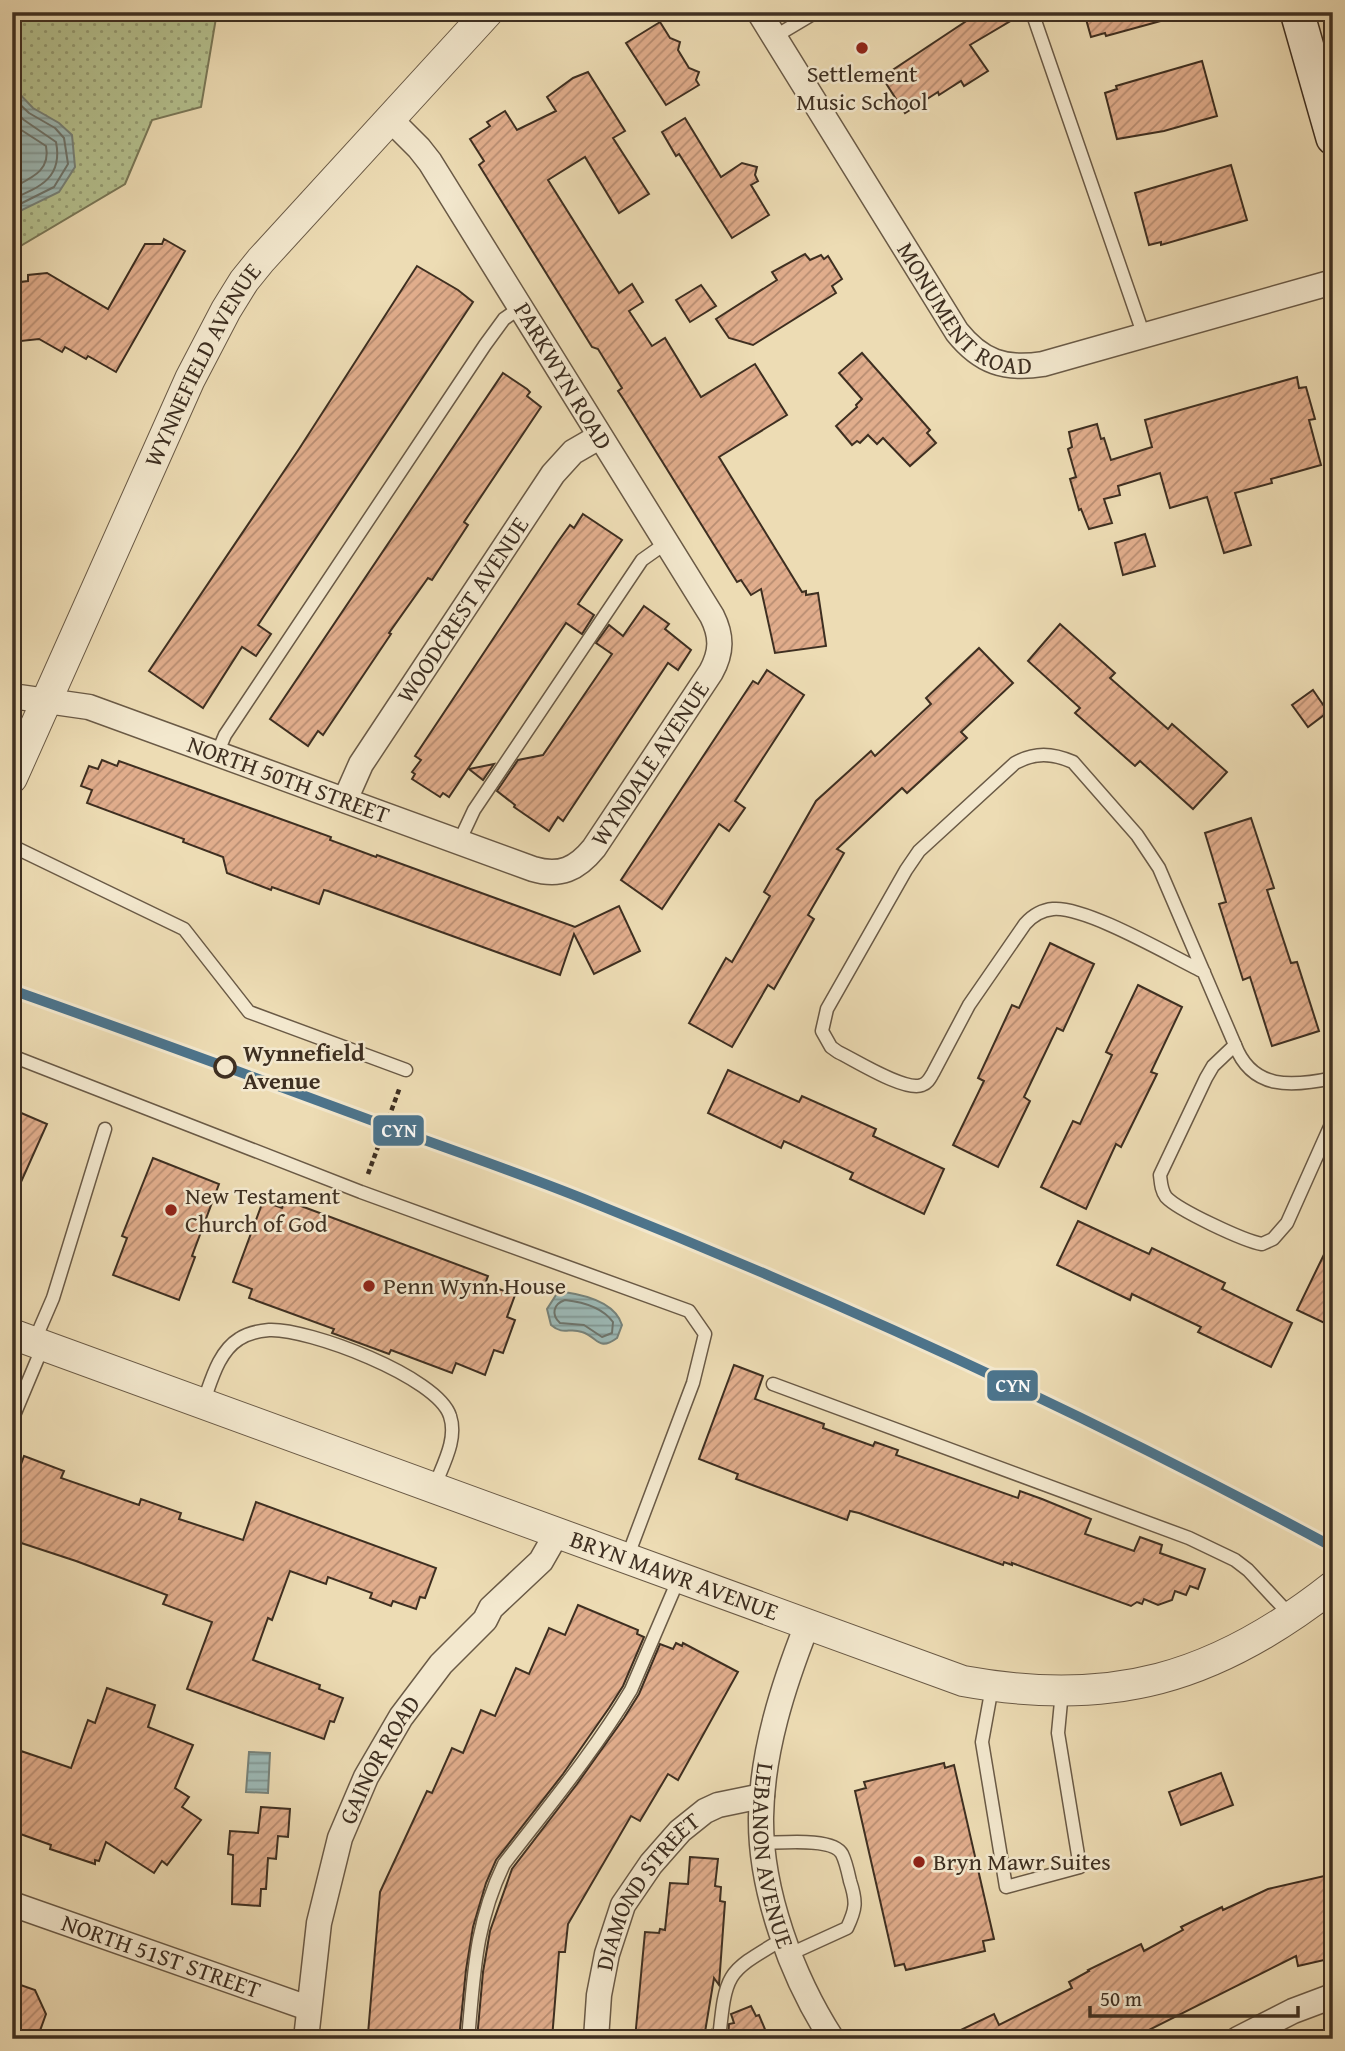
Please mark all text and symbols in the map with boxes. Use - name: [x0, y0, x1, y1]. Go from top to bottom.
- marker: Settlement Music School: [854, 40, 870, 56]
- place label: Settlement Music School: [796, 56, 928, 119]
- street label: MONUMENT ROAD: [888, 235, 1032, 383]
- street label: WYNNEFIELD AVENUE: [135, 255, 269, 472]
- street label: PARKWYN ROAD: [506, 295, 621, 456]
- street label: WOODCREST AVENUE: [388, 510, 537, 710]
- street label: WYNDALE AVENUE: [582, 674, 717, 853]
- street label: NORTH 50TH STREET: [183, 726, 395, 832]
- place label: Wynnefield Avenue: [243, 1035, 365, 1098]
- marker: Wynnefield Avenue: [214, 1056, 236, 1078]
- line badge: CYN: [372, 1114, 425, 1147]
- text: CYN: [381, 1116, 417, 1144]
- place label: New Testament Church of God: [185, 1178, 341, 1241]
- marker: New Testament Church of God: [163, 1202, 179, 1218]
- place label: Penn Wynn House: [383, 1268, 566, 1303]
- marker: Penn Wynn House: [361, 1278, 377, 1294]
- line badge: CYN: [986, 1369, 1039, 1402]
- text: CYN: [995, 1371, 1031, 1399]
- street label: BRYN MAWR AVENUE: [565, 1521, 784, 1629]
- street label: GAINOR ROAD: [330, 1688, 429, 1829]
- street label: LEBANON AVENUE: [744, 1761, 803, 1953]
- street label: DIAMOND STREET: [586, 1803, 707, 1973]
- place label: Bryn Mawr Suites: [933, 1844, 1111, 1879]
- marker: Bryn Mawr Suites: [911, 1854, 927, 1870]
- street label: NORTH 51ST STREET: [57, 1905, 265, 2007]
- scale bar: [1090, 1974, 1298, 2018]
- text: 50 m: [1100, 1983, 1142, 2014]

